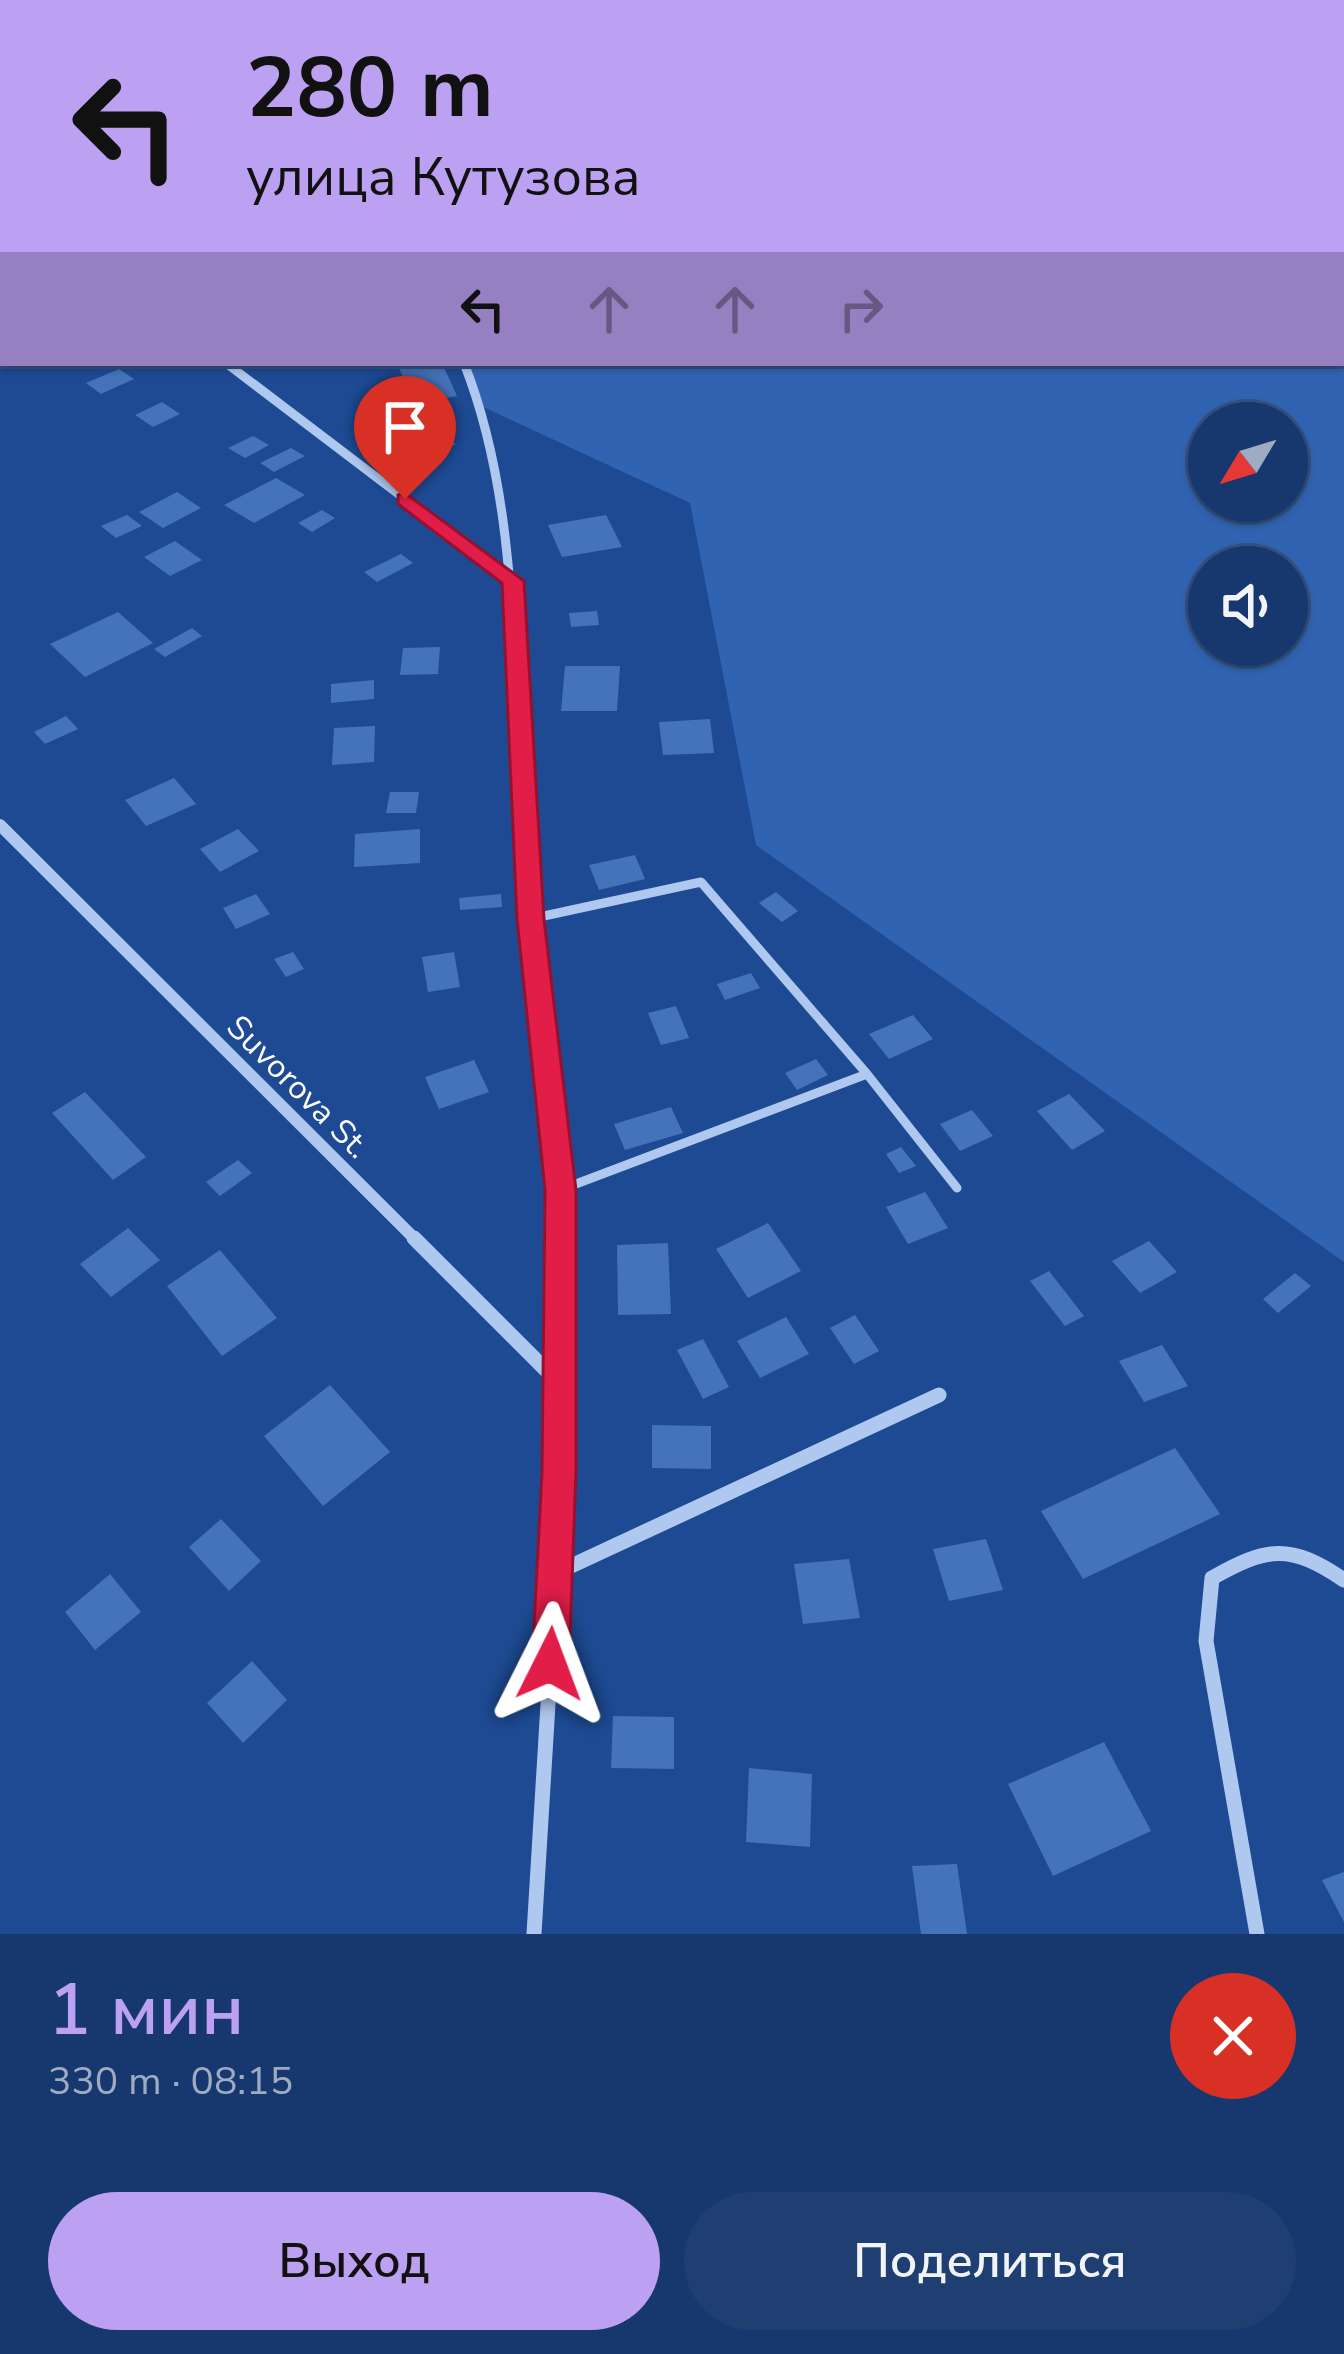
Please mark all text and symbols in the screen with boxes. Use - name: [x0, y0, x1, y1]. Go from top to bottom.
- text: 280 m: [246, 31, 494, 146]
- icon: left: [48, 48, 204, 204]
- text: улица Кутузова: [246, 140, 641, 214]
- icon: left: [450, 276, 516, 342]
- icon: ahead: [576, 276, 642, 342]
- icon: ahead: [702, 276, 768, 342]
- icon: right: [828, 276, 894, 342]
- pin: [354, 376, 456, 499]
- icon: arrive: [372, 394, 438, 460]
- north arrow: [1188, 402, 1308, 522]
- map controls: [1188, 402, 1308, 666]
- button: sound: [1188, 546, 1308, 666]
- street label: Suvorova St.: [216, 1005, 380, 1169]
- position arrow: [487, 1601, 613, 1727]
- text: 1 мин: [48, 1961, 244, 2059]
- button: close: [1170, 1973, 1296, 2099]
- text: 330 m · 08:15: [48, 2055, 293, 2108]
- button: Выход: [48, 2192, 660, 2330]
- button: Поделиться: [684, 2192, 1296, 2330]

